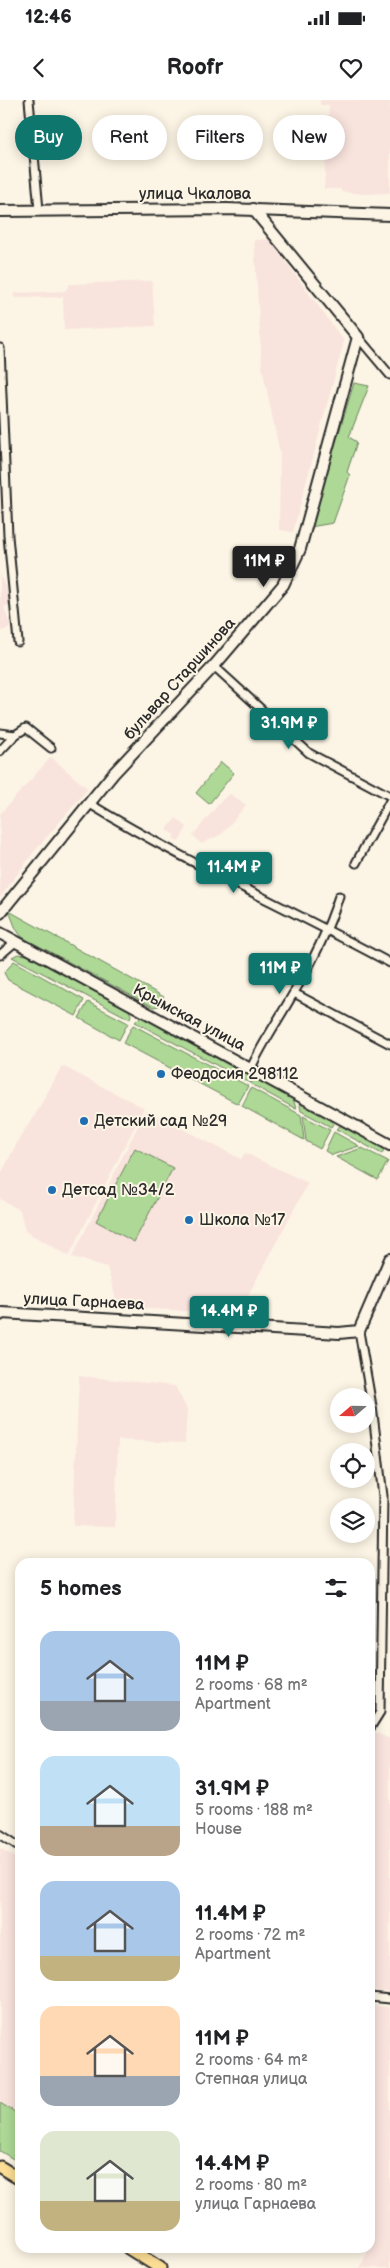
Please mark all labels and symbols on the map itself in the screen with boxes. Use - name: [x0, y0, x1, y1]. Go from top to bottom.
- street label: улица Чкалова: [139, 185, 252, 204]
- pin: 11M ₽: [229, 546, 299, 588]
- street label: бульвар Старшинова: [120, 614, 240, 744]
- pin: 31.9M ₽: [243, 708, 335, 750]
- pin: 11.4M ₽: [188, 852, 280, 894]
- pin: 11M ₽: [245, 952, 315, 995]
- street label: Крымская улица: [130, 980, 249, 1056]
- place label: Феодосия 298112: [171, 1065, 299, 1084]
- marker: Феодосия 298112: [155, 1068, 167, 1080]
- place label: Детский сад №29: [94, 1112, 227, 1131]
- marker: Детский сад №29: [78, 1115, 90, 1127]
- place label: Детсад №34/2: [62, 1181, 175, 1200]
- marker: Детсад №34/2: [46, 1184, 58, 1196]
- place label: Школа №17: [199, 1211, 285, 1230]
- marker: Школа №17: [183, 1214, 195, 1226]
- street label: улица Гарнаева: [23, 1289, 146, 1315]
- pin: 14.4M ₽: [183, 1296, 275, 1338]
- north arrow: [330, 1388, 375, 1432]

